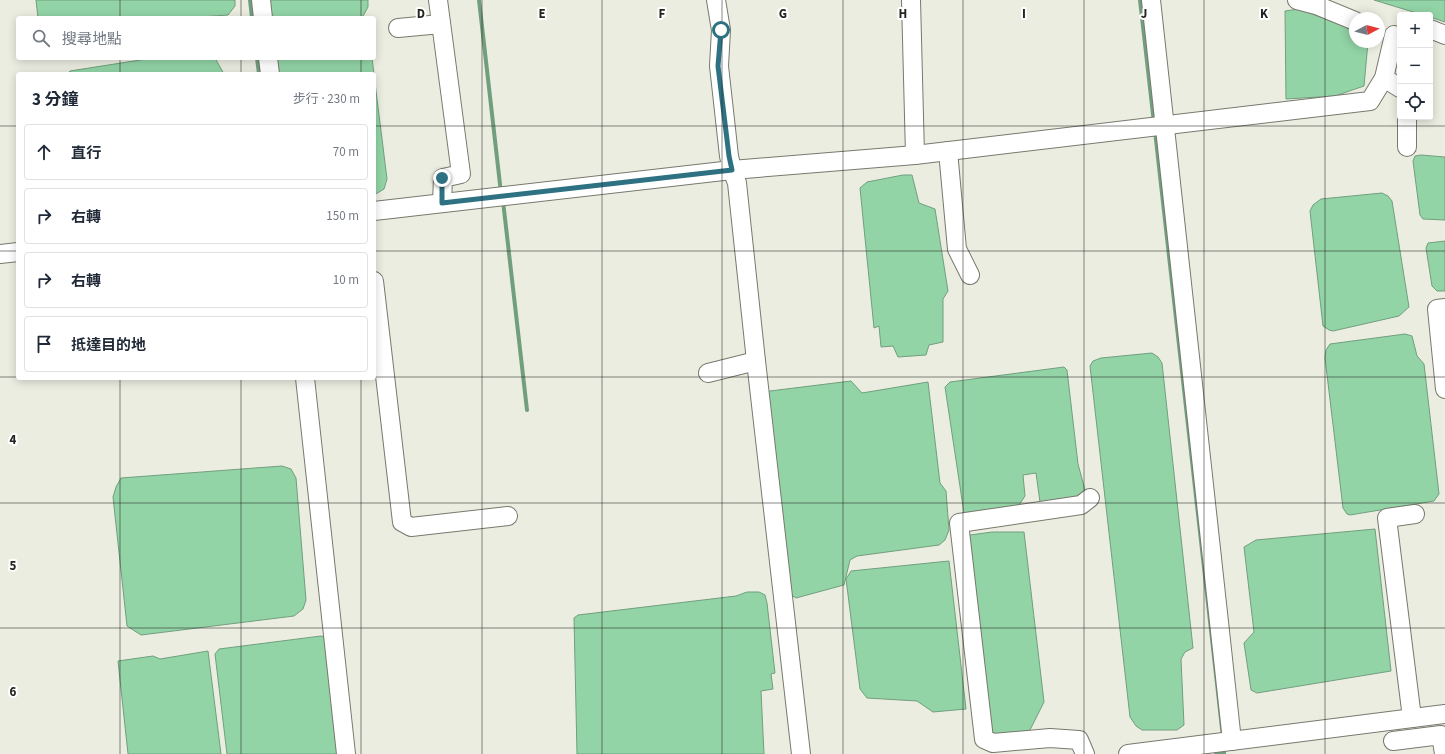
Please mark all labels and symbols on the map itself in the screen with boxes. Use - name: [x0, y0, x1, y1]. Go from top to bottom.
- text: D: [417, 5, 425, 23]
- text: E: [538, 5, 546, 23]
- text: F: [659, 5, 666, 23]
- text: G: [779, 5, 787, 23]
- text: H: [899, 5, 907, 23]
- text: I: [1022, 5, 1026, 23]
- text: J: [1141, 5, 1147, 23]
- text: K: [1260, 5, 1269, 23]
- north arrow: [1349, 12, 1385, 48]
- route start: [712, 21, 730, 39]
- route end: [433, 169, 451, 187]
- text: 4: [10, 431, 17, 449]
- text: 5: [10, 557, 17, 575]
- text: 6: [10, 683, 17, 701]

